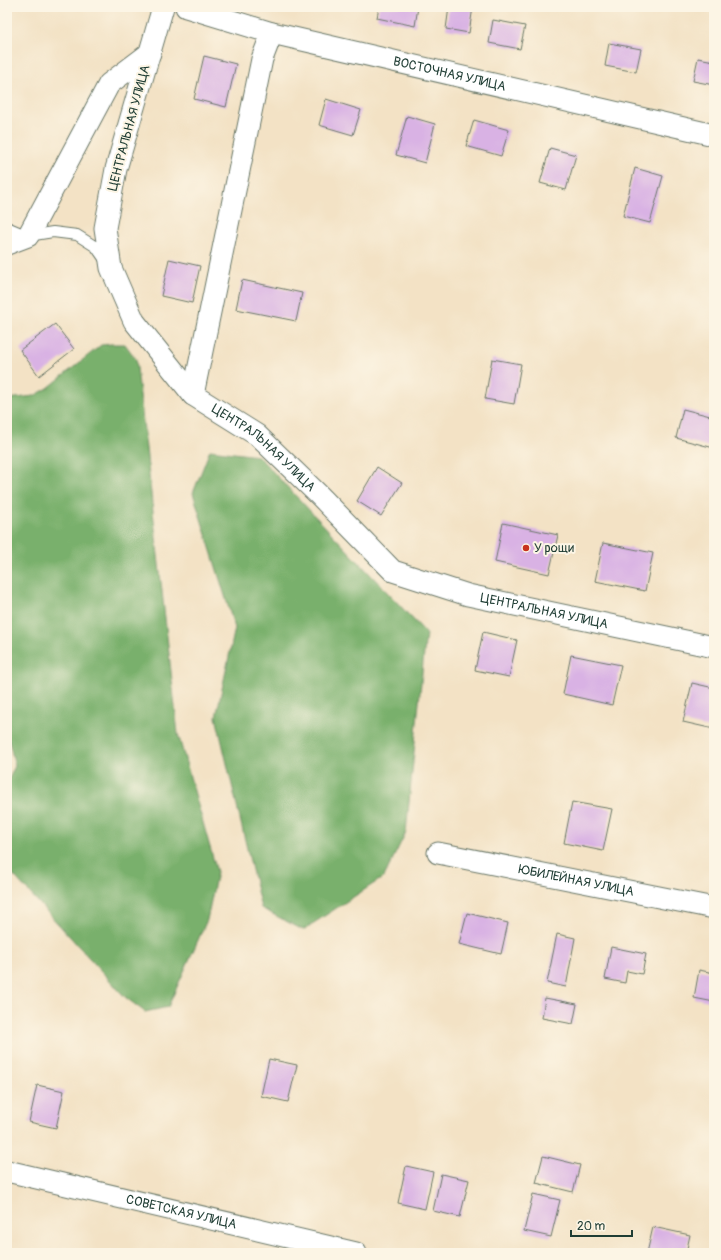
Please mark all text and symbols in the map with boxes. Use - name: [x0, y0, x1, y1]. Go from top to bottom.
- street label: ВОСТОЧНАЯ УЛИЦА: [392, 53, 508, 95]
- street label: ЦЕНТРАЛЬНАЯ УЛИЦА: [104, 63, 154, 193]
- street label: ЦЕНТРАЛЬНАЯ УЛИЦА: [209, 401, 319, 495]
- place label: У рощи: [534, 540, 574, 556]
- marker: У рощи: [521, 543, 531, 553]
- street label: ЦЕНТРАЛЬНАЯ УЛИЦА: [479, 590, 610, 633]
- street label: ЮБИЛЕЙНАЯ УЛИЦА: [517, 861, 636, 900]
- street label: СОВЕТСКАЯ УЛИЦА: [124, 1191, 239, 1233]
- scale bar: [571, 1212, 632, 1238]
- text: 20 m: [577, 1219, 606, 1234]

